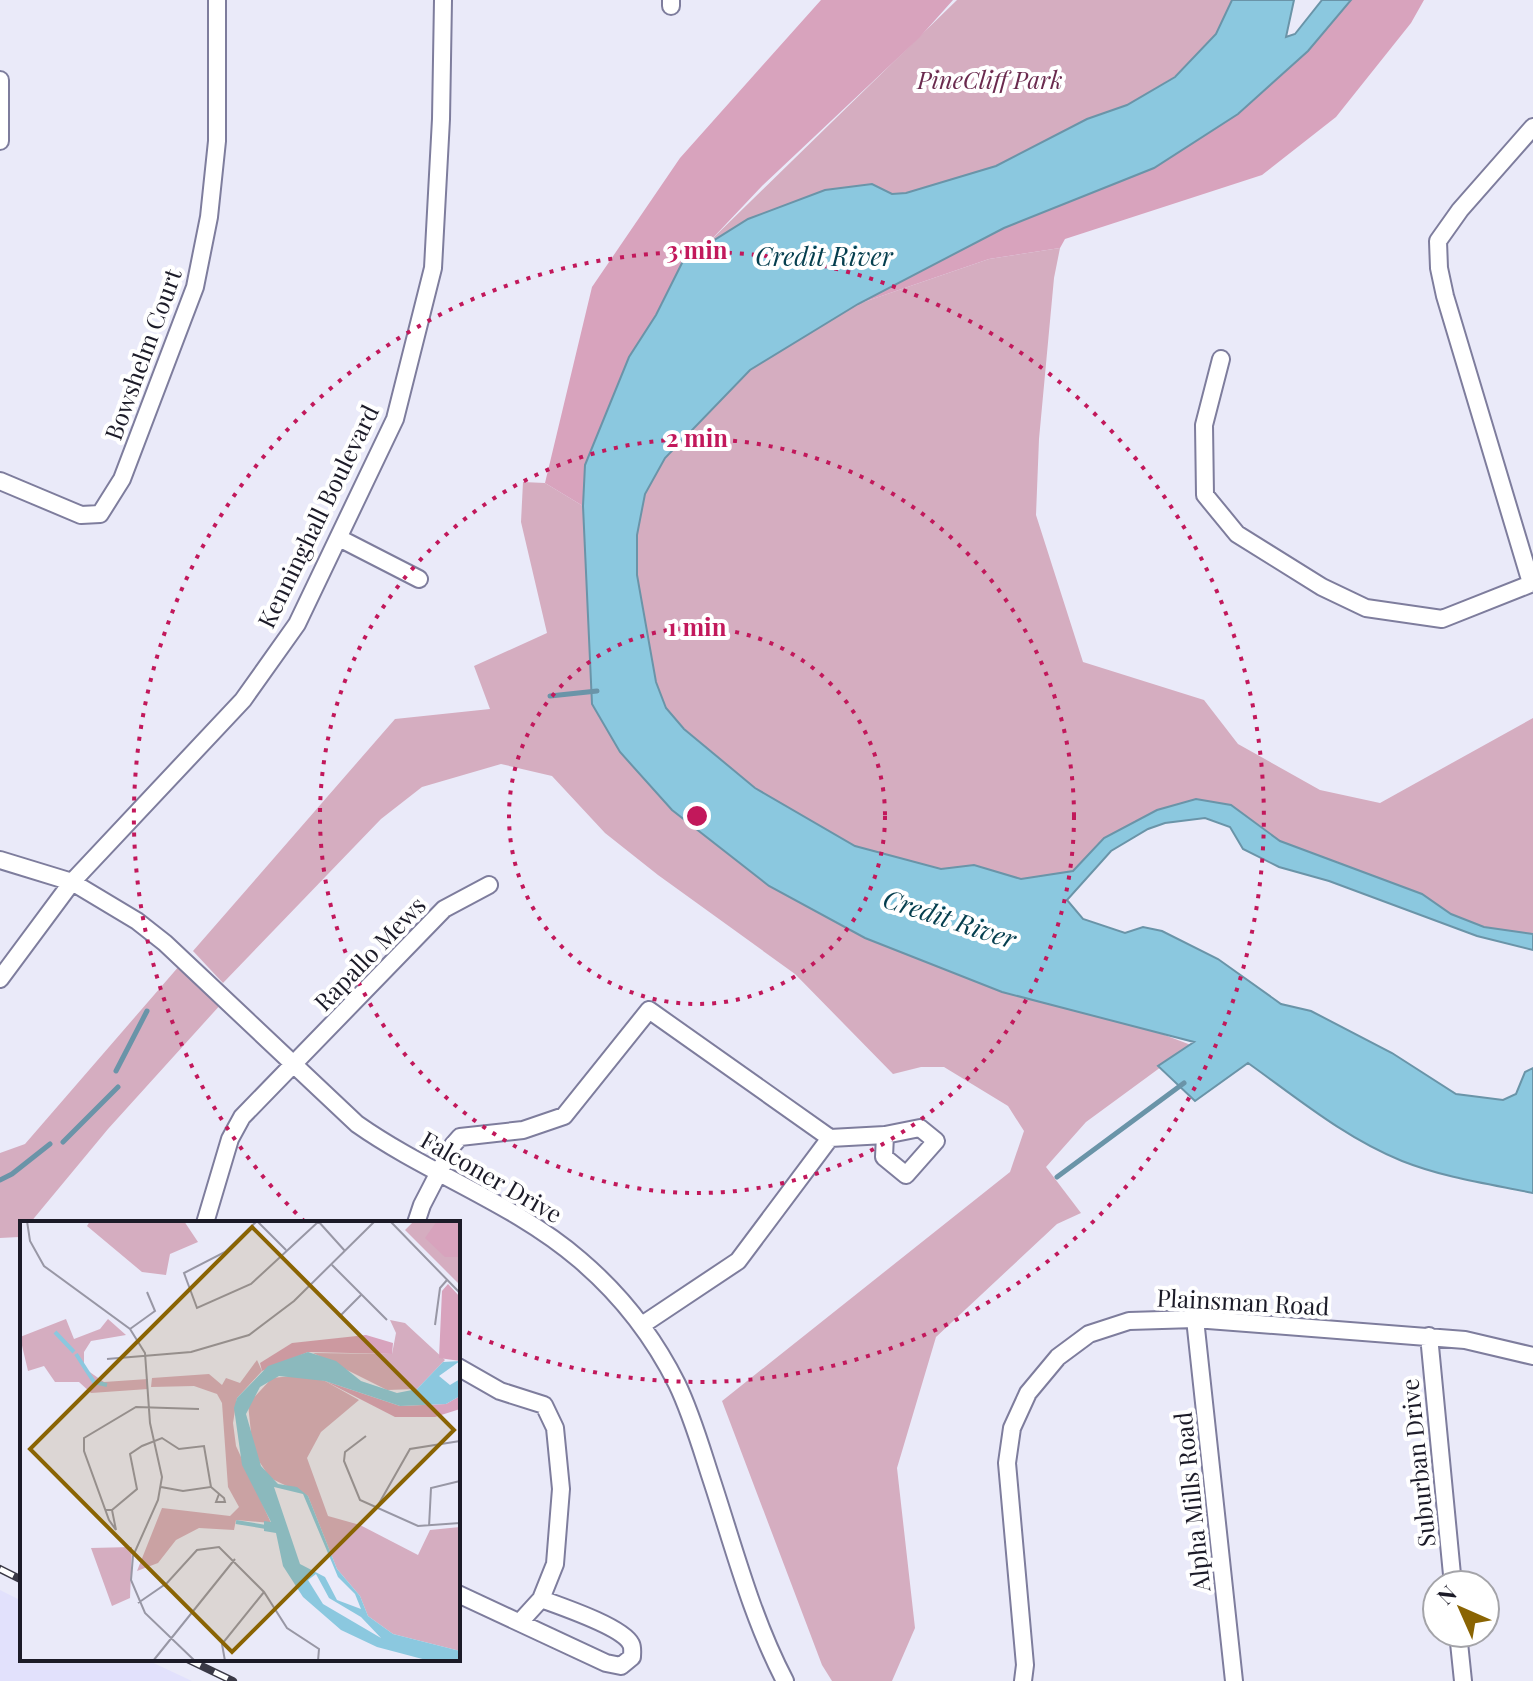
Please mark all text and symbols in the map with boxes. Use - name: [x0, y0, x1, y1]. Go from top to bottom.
- park label: PineCliff Park: [916, 63, 1063, 95]
- text: 3 min: [666, 233, 728, 265]
- water label: Credit River: [755, 238, 894, 273]
- street label: Bowshelm Court: [96, 263, 188, 444]
- street label: Kenninghall Boulevard: [249, 399, 385, 633]
- text: 2 min: [666, 421, 728, 453]
- text: 1 min: [668, 610, 727, 642]
- centre of rings: [683, 802, 711, 830]
- water label: Credit River: [879, 880, 1022, 956]
- street label: Rapallo Mews: [306, 889, 432, 1017]
- street label: Falconer Drive: [416, 1123, 568, 1229]
- inset map: [20, 1221, 460, 1661]
- street label: Plainsman Road: [1156, 1280, 1330, 1322]
- street label: Suburban Drive: [1392, 1377, 1442, 1549]
- street label: Alpha Mills Road: [1166, 1410, 1216, 1595]
- north arrow: [1421, 1569, 1501, 1649]
- text: N: [1430, 1578, 1462, 1610]

